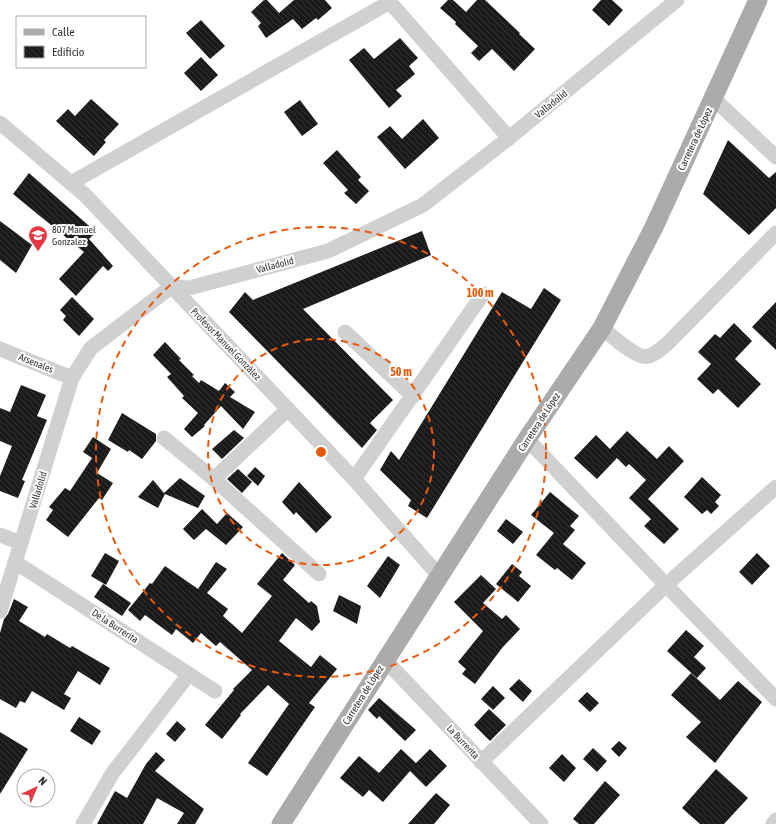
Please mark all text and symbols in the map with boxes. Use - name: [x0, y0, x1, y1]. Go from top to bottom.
- legend: [16, 16, 146, 68]
- text: Calle: [52, 25, 75, 39]
- text: Edificio: [52, 45, 85, 59]
- street label: Valladolid: [533, 88, 570, 120]
- street label: Carretera de López: [676, 106, 714, 172]
- school or university icon: 807 Manuel Gonzalez: [27, 224, 49, 252]
- place label: 807 Manuel Gonzalez: [52, 224, 96, 247]
- street label: Valladolid: [255, 255, 295, 275]
- text: 100 m: [466, 286, 494, 300]
- street label: Profesor Manuel González: [189, 306, 264, 383]
- street label: Arsenales: [17, 351, 55, 375]
- text: 50 m: [390, 365, 412, 379]
- street label: Carretera de López: [516, 390, 562, 453]
- centre of rings: [314, 445, 328, 459]
- street label: Valladolid: [27, 470, 49, 510]
- street label: De la Burrerita: [90, 607, 140, 645]
- street label: Carretera de López: [340, 663, 386, 727]
- street label: La Burrerita: [444, 723, 482, 762]
- north arrow: [16, 768, 56, 808]
- text: N: [36, 774, 49, 787]

